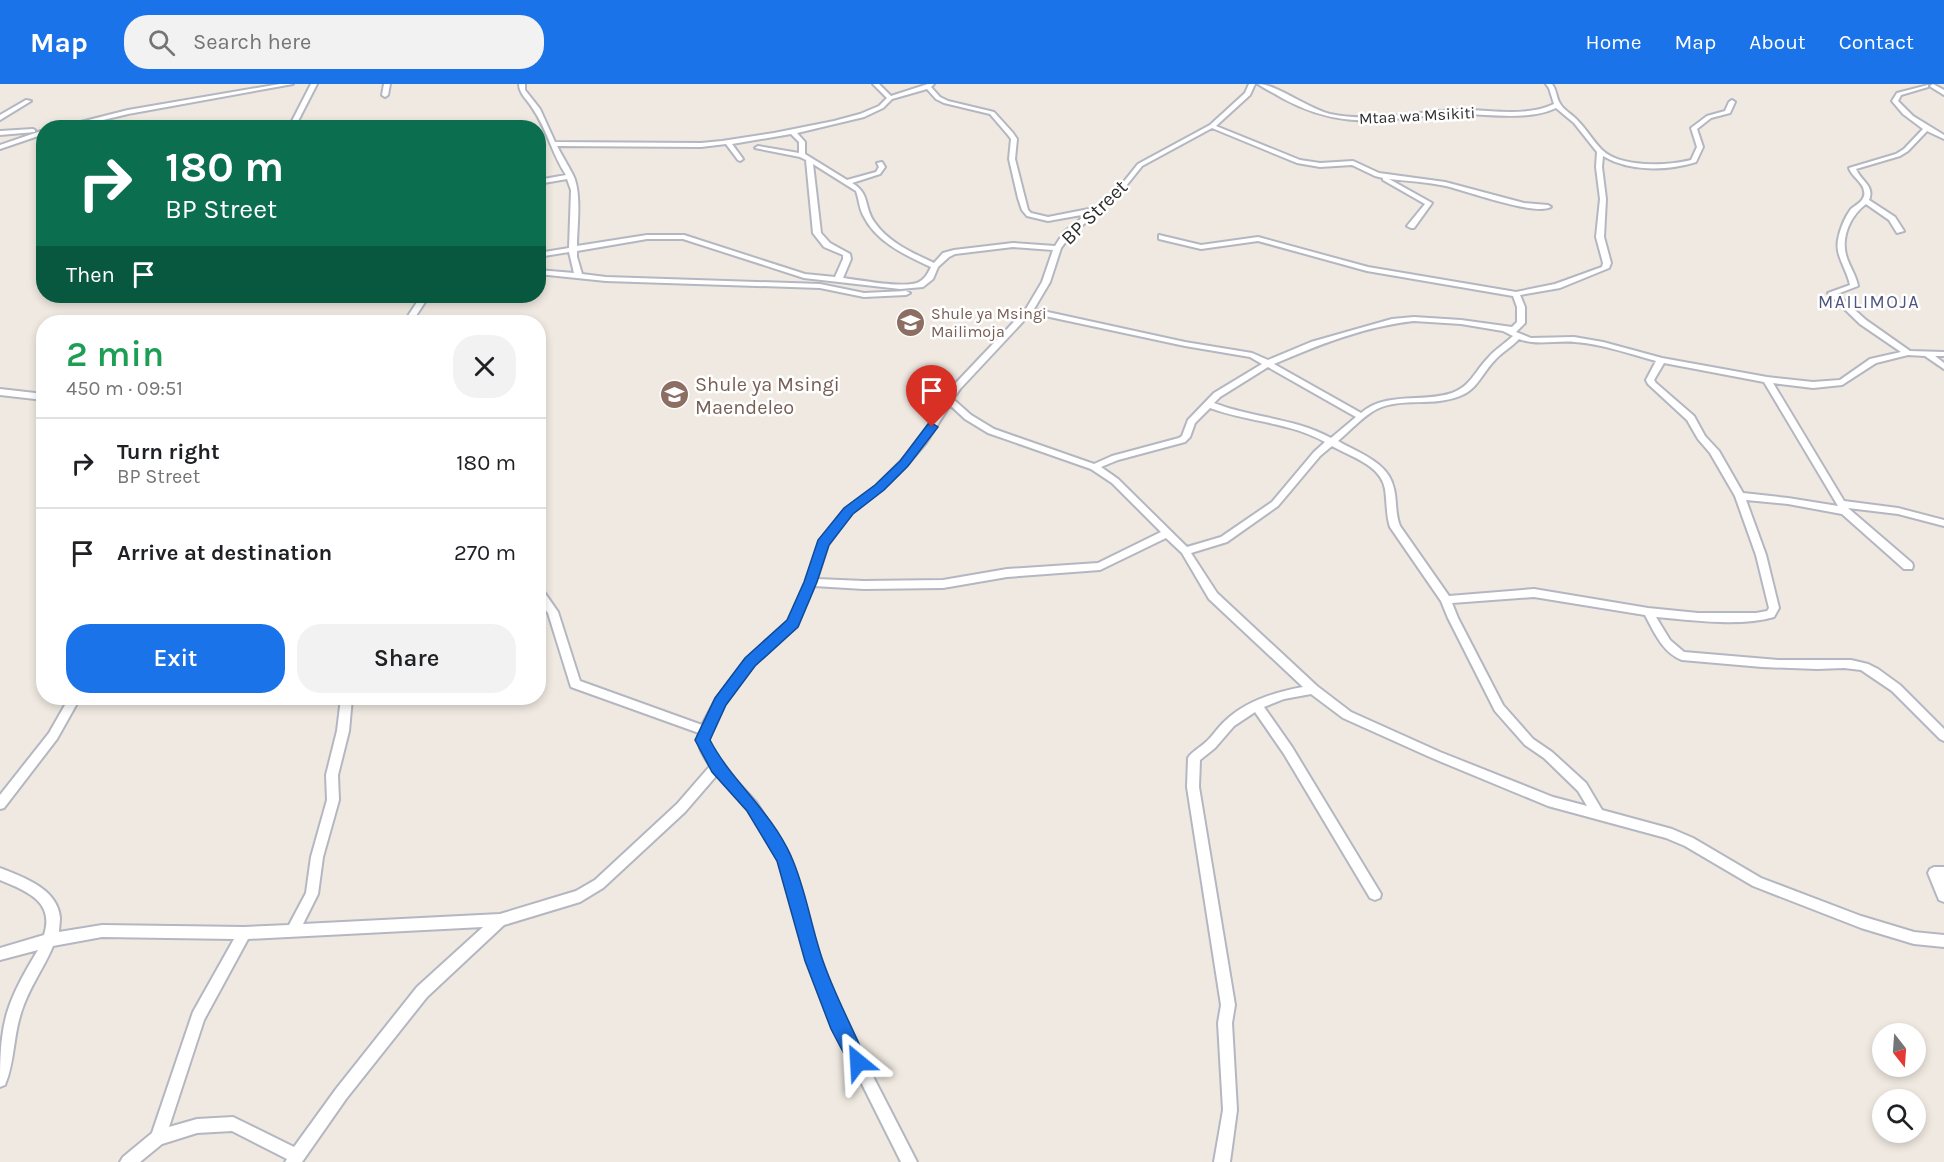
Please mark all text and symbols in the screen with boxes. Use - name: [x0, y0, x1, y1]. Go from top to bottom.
- search box: [124, 15, 544, 69]
- text: Map: [30, 26, 88, 59]
- icon: search: [145, 26, 178, 59]
- text: Search here: [193, 29, 311, 55]
- text: Home: [1586, 30, 1642, 54]
- text: Map: [1675, 30, 1716, 54]
- text: About: [1749, 30, 1806, 54]
- text: Contact: [1839, 30, 1914, 54]
- street label: Mtaa wa Msikiti: [1358, 103, 1476, 128]
- text: 180 m: [165, 142, 284, 192]
- icon: right: [66, 144, 144, 222]
- street label: BP Street: [1056, 175, 1133, 250]
- text: BP Street: [165, 193, 277, 225]
- icon: arrive: [127, 258, 160, 291]
- text: Then: [66, 262, 115, 288]
- district label: MAILIMOJA: [1818, 291, 1920, 313]
- place label: Shule ya Msingi Mailimoja: [931, 304, 1047, 341]
- school or university icon: Shule ya Msingi Mailimoja: [894, 306, 926, 338]
- text: 2 min: [66, 333, 164, 375]
- button: close: [453, 335, 516, 398]
- pin: [906, 365, 957, 427]
- place label: Shule ya Msingi Maendeleo: [695, 373, 840, 419]
- icon: arrive: [915, 374, 948, 407]
- text: 450 m · 09:51: [66, 377, 183, 400]
- school or university icon: Shule ya Msingi Maendeleo: [658, 379, 690, 411]
- text: Turn right: [117, 439, 220, 465]
- icon: right: [66, 447, 99, 480]
- text: 180 m: [456, 450, 516, 476]
- text: BP Street: [117, 465, 200, 488]
- icon: arrive: [66, 537, 99, 570]
- text: Arrive at destination: [117, 540, 332, 566]
- text: 270 m: [454, 540, 516, 566]
- button: Exit: [66, 624, 285, 693]
- button: Share: [297, 624, 516, 693]
- north arrow: [1872, 1023, 1926, 1077]
- map controls: [1872, 1023, 1926, 1143]
- position arrow: [826, 1030, 890, 1094]
- button: search: [1872, 1089, 1926, 1143]

